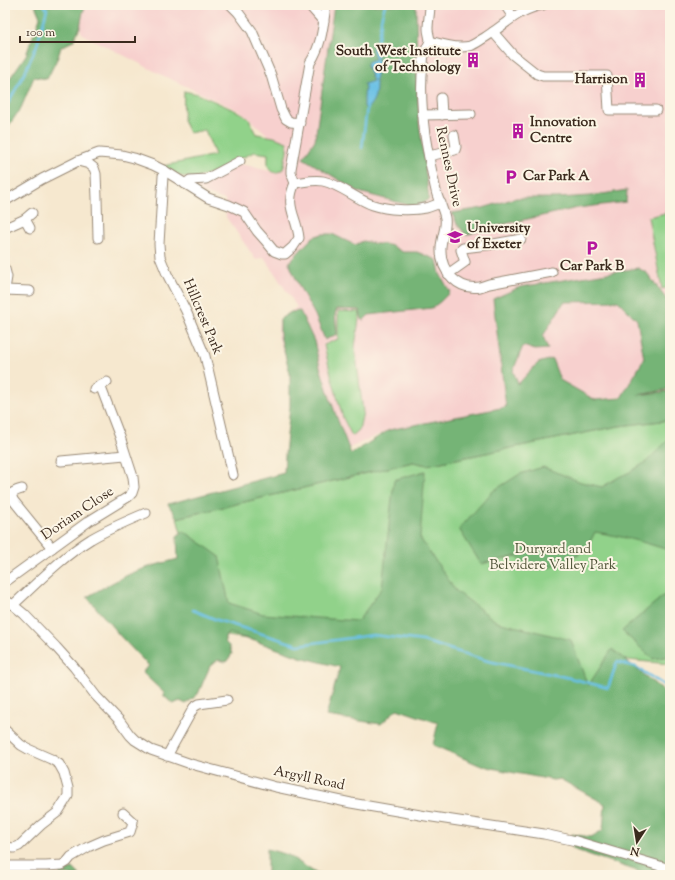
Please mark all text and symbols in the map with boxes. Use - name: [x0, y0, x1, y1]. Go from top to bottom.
- scale bar: [20, 18, 135, 44]
- text: 100 m: [26, 24, 55, 42]
- place label: South West Institute of Technology: [336, 42, 461, 78]
- building icon: South West Institute of Technology: [464, 51, 482, 69]
- place label: Harrison: [575, 70, 629, 90]
- building icon: Harrison: [631, 71, 649, 89]
- place label: Innovation Centre: [530, 113, 597, 149]
- building icon: Innovation Centre: [509, 122, 527, 140]
- street label: Rennes Drive: [430, 125, 466, 209]
- place label: Car Park A: [523, 167, 590, 187]
- parking icon: Car Park A: [502, 168, 520, 186]
- place label: University of Exeter: [467, 219, 530, 255]
- school or university icon: University of Exeter: [446, 228, 464, 246]
- parking icon: Car Park B: [583, 239, 601, 257]
- place label: Car Park B: [560, 257, 624, 277]
- street label: Hillcrest Park: [177, 276, 227, 358]
- street label: Doriam Close: [38, 482, 118, 546]
- park label: Duryard and Belvidere Valley Park: [490, 540, 617, 576]
- street label: Argyll Road: [272, 762, 347, 796]
- north arrow: [617, 822, 657, 862]
- text: N: [629, 842, 642, 860]

